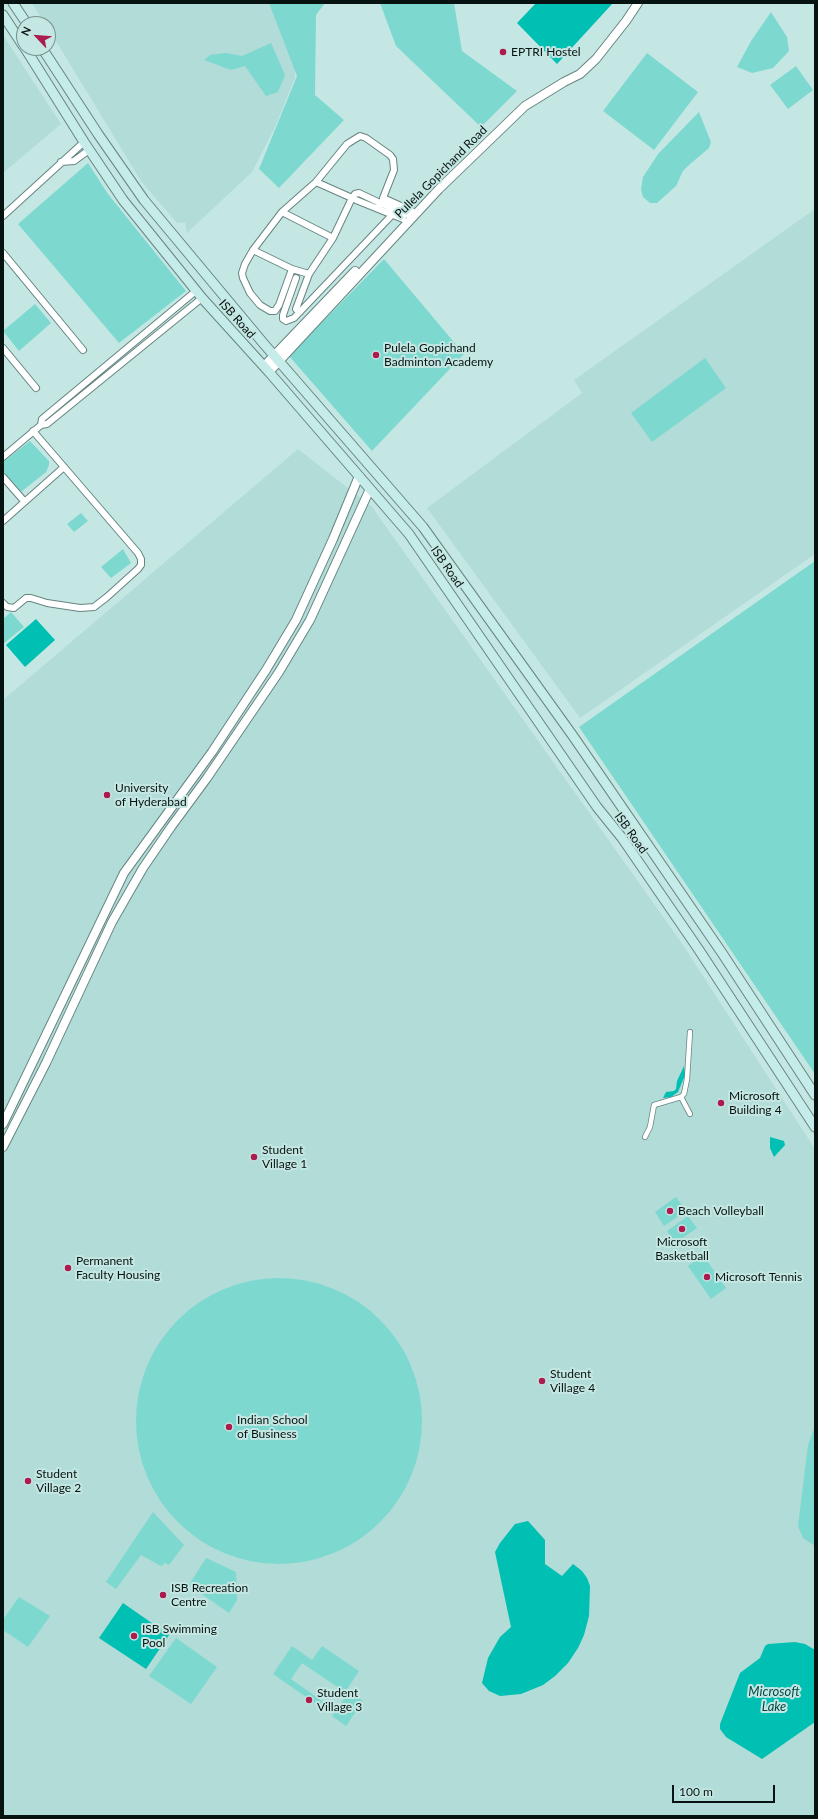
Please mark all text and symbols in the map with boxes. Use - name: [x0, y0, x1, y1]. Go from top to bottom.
- north arrow: [16, 16, 56, 56]
- text: N: [18, 24, 33, 38]
- place label: EPTRI Hostel: [511, 45, 581, 59]
- marker: EPTRI Hostel: [498, 47, 508, 57]
- street label: Pullela Gopichand Road: [392, 123, 490, 221]
- street label: ISB Road: [216, 297, 258, 341]
- place label: Pulela Gopichand Badminton Academy: [384, 341, 493, 369]
- marker: Pulela Gopichand Badminton Academy: [371, 350, 381, 360]
- street label: ISB Road: [428, 543, 466, 591]
- place label: University of Hyderabad: [115, 781, 187, 809]
- marker: University of Hyderabad: [102, 790, 112, 800]
- street label: ISB Road: [611, 810, 651, 856]
- place label: Microsoft Building 4: [729, 1089, 782, 1117]
- marker: Microsoft Building 4: [716, 1098, 726, 1108]
- place label: Student Village 1: [262, 1143, 307, 1171]
- marker: Student Village 1: [249, 1152, 259, 1162]
- place label: Beach Volleyball: [678, 1204, 764, 1218]
- marker: Beach Volleyball: [665, 1206, 675, 1216]
- marker: Microsoft Basketball: [677, 1224, 687, 1234]
- place label: Microsoft Basketball: [655, 1235, 709, 1263]
- place label: Permanent Faculty Housing: [76, 1254, 160, 1282]
- marker: Permanent Faculty Housing: [63, 1263, 73, 1273]
- place label: Microsoft Tennis: [715, 1270, 802, 1284]
- marker: Microsoft Tennis: [702, 1272, 712, 1282]
- place label: Student Village 4: [550, 1367, 595, 1395]
- marker: Student Village 4: [537, 1376, 547, 1386]
- place label: Indian School of Business: [237, 1413, 308, 1441]
- marker: Indian School of Business: [224, 1422, 234, 1432]
- place label: Student Village 2: [36, 1467, 81, 1495]
- marker: Student Village 2: [23, 1476, 33, 1486]
- place label: ISB Recreation Centre: [171, 1581, 248, 1609]
- marker: ISB Recreation Centre: [158, 1590, 168, 1600]
- place label: ISB Swimming Pool: [142, 1622, 217, 1650]
- marker: ISB Swimming Pool: [129, 1631, 139, 1641]
- water label: Microsoft Lake: [748, 1684, 800, 1715]
- place label: Student Village 3: [317, 1686, 362, 1714]
- marker: Student Village 3: [304, 1695, 314, 1705]
- scale bar: [674, 1777, 777, 1803]
- text: 100 m: [679, 1784, 713, 1799]

